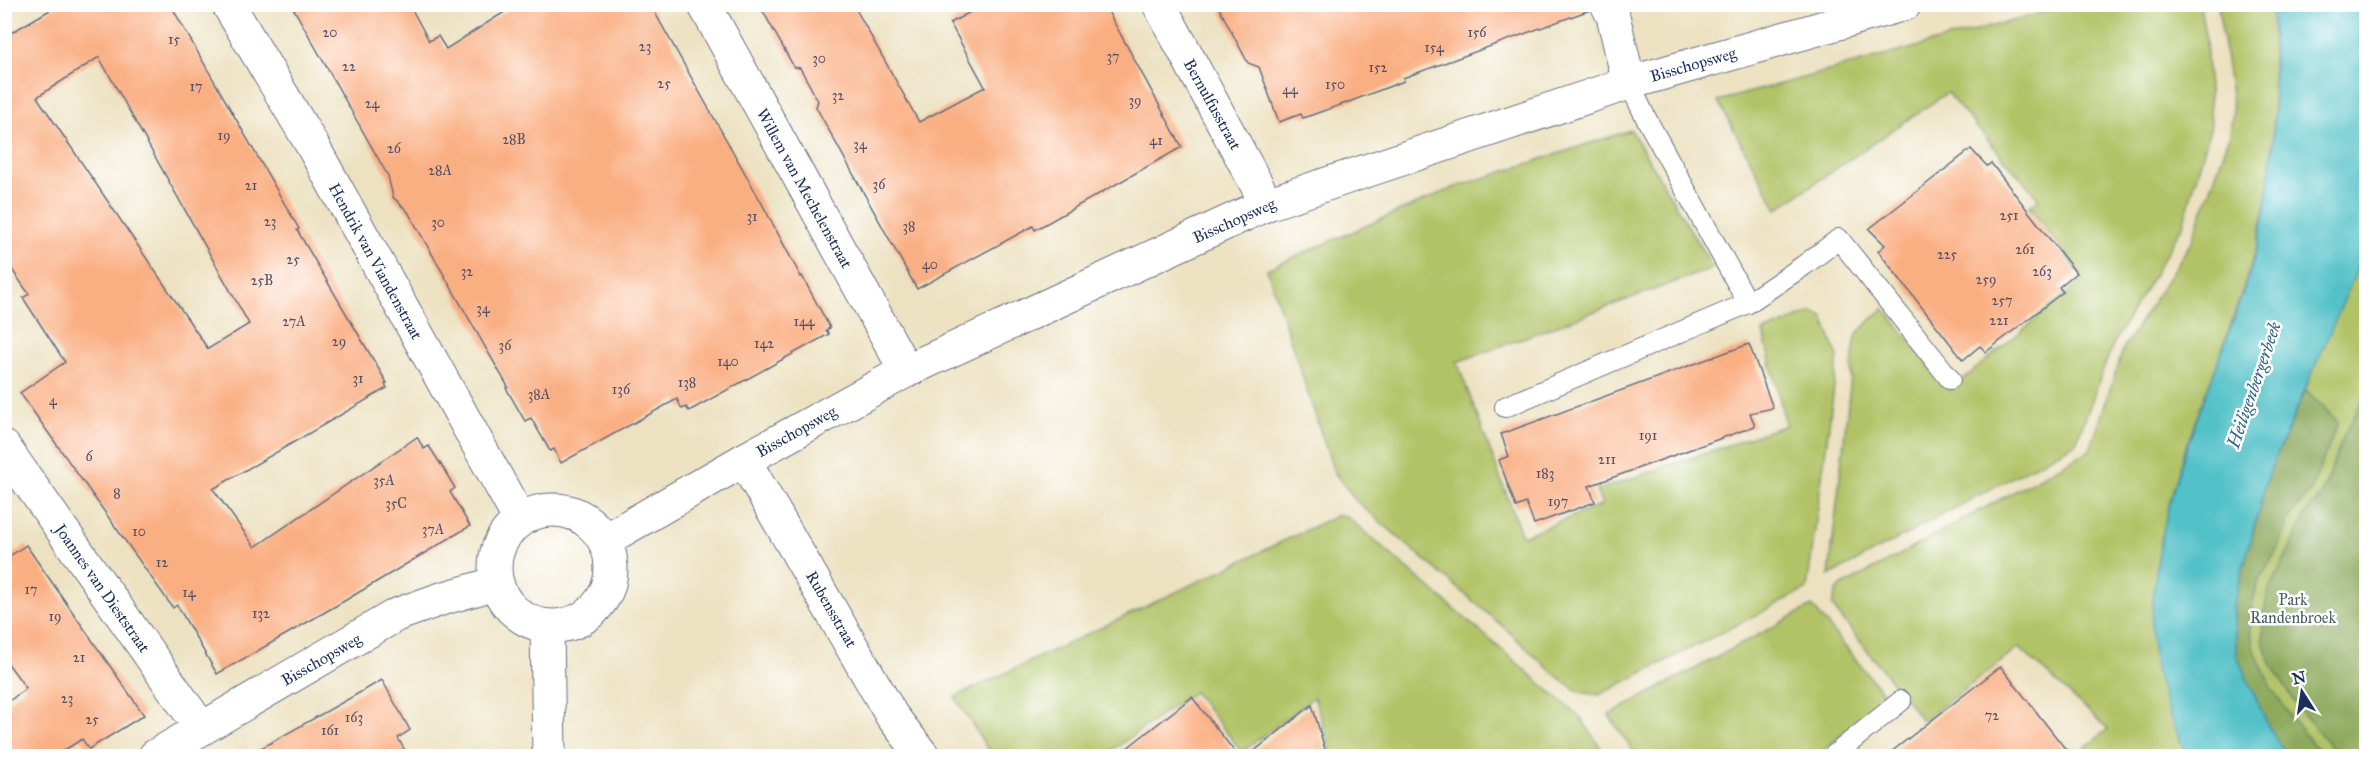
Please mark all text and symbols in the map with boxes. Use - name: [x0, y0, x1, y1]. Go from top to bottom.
- house number: 20: [322, 24, 338, 41]
- house number: 156: [1467, 24, 1487, 41]
- house number: 15: [168, 31, 180, 48]
- house number: 23: [639, 38, 651, 55]
- house number: 154: [1424, 39, 1445, 56]
- street label: Bisschopsweg: [1648, 43, 1739, 87]
- house number: 37: [1106, 48, 1120, 65]
- house number: 30: [812, 50, 826, 67]
- street label: Bernulfusstraat: [1180, 55, 1246, 153]
- house number: 22: [342, 58, 356, 75]
- house number: 152: [1369, 59, 1388, 76]
- house number: 25: [657, 75, 671, 92]
- house number: 150: [1325, 76, 1345, 93]
- house number: 17: [189, 78, 203, 95]
- house number: 44: [1282, 81, 1299, 98]
- house number: 32: [832, 87, 844, 104]
- house number: 39: [1128, 92, 1142, 109]
- house number: 24: [365, 95, 381, 112]
- street label: Willem van Mechelenstraat: [753, 105, 857, 272]
- house number: 19: [218, 127, 230, 144]
- house number: 28B: [502, 131, 526, 148]
- house number: 41: [1149, 132, 1163, 149]
- house number: 34: [853, 136, 868, 153]
- house number: 26: [387, 140, 402, 157]
- house number: 28A: [428, 162, 452, 179]
- house number: 36: [873, 176, 886, 193]
- house number: 21: [245, 177, 258, 194]
- street label: Hendrik van Viandenstraat: [325, 180, 427, 343]
- street label: Bisschopsweg: [1190, 194, 1279, 248]
- house number: 251: [2000, 207, 2019, 224]
- house number: 31: [746, 208, 758, 225]
- house number: 23: [264, 213, 276, 230]
- house number: 30: [431, 214, 445, 231]
- house number: 38: [902, 218, 916, 235]
- house number: 261: [2015, 241, 2035, 258]
- house number: 225: [1937, 246, 1958, 263]
- house number: 25: [286, 251, 300, 268]
- house number: 40: [922, 256, 938, 273]
- house number: 32: [461, 263, 473, 280]
- house number: 263: [2032, 263, 2052, 280]
- house number: 259: [1976, 271, 1996, 288]
- house number: 25B: [251, 272, 273, 289]
- house number: 257: [1992, 292, 2012, 309]
- house number: 34: [476, 300, 491, 317]
- house number: 221: [1989, 312, 2009, 329]
- house number: 27A: [282, 313, 306, 330]
- house number: 144: [793, 313, 816, 330]
- water label: Heiligenbergerbeek: [2222, 319, 2286, 452]
- house number: 29: [332, 333, 346, 350]
- house number: 142: [754, 335, 774, 352]
- house number: 36: [499, 337, 512, 354]
- house number: 140: [717, 353, 739, 370]
- house number: 31: [352, 370, 364, 387]
- house number: 138: [678, 374, 696, 391]
- house number: 136: [612, 381, 631, 398]
- house number: 38A: [528, 386, 551, 403]
- house number: 4: [49, 392, 58, 409]
- street label: Bisschopsweg: [753, 401, 841, 462]
- house number: 191: [1639, 427, 1658, 444]
- house number: 6: [85, 448, 93, 465]
- house number: 211: [1598, 451, 1616, 468]
- house number: 183: [1536, 465, 1554, 482]
- house number: 35A: [373, 472, 395, 489]
- house number: 8: [113, 485, 121, 502]
- house number: 197: [1548, 493, 1568, 510]
- house number: 35C: [385, 495, 407, 512]
- street label: Joannes van Dieststraat: [49, 519, 154, 657]
- house number: 37A: [422, 521, 445, 538]
- house number: 10: [132, 523, 146, 540]
- house number: 12: [156, 554, 168, 571]
- street label: Rubensstraat: [802, 568, 861, 651]
- house number: 17: [24, 581, 38, 598]
- house number: 14: [182, 584, 197, 601]
- park label: Park Randenbroek: [2250, 590, 2336, 627]
- house number: 132: [252, 605, 270, 622]
- house number: 19: [49, 608, 61, 625]
- street label: Bisschopsweg: [278, 629, 365, 691]
- house number: 21: [73, 649, 86, 666]
- north arrow: [2272, 662, 2332, 722]
- text: N: [2290, 667, 2308, 689]
- house number: 23: [61, 690, 73, 707]
- house number: 72: [1985, 707, 1999, 724]
- house number: 163: [345, 709, 363, 726]
- house number: 25: [85, 711, 99, 728]
- house number: 161: [321, 722, 340, 739]

